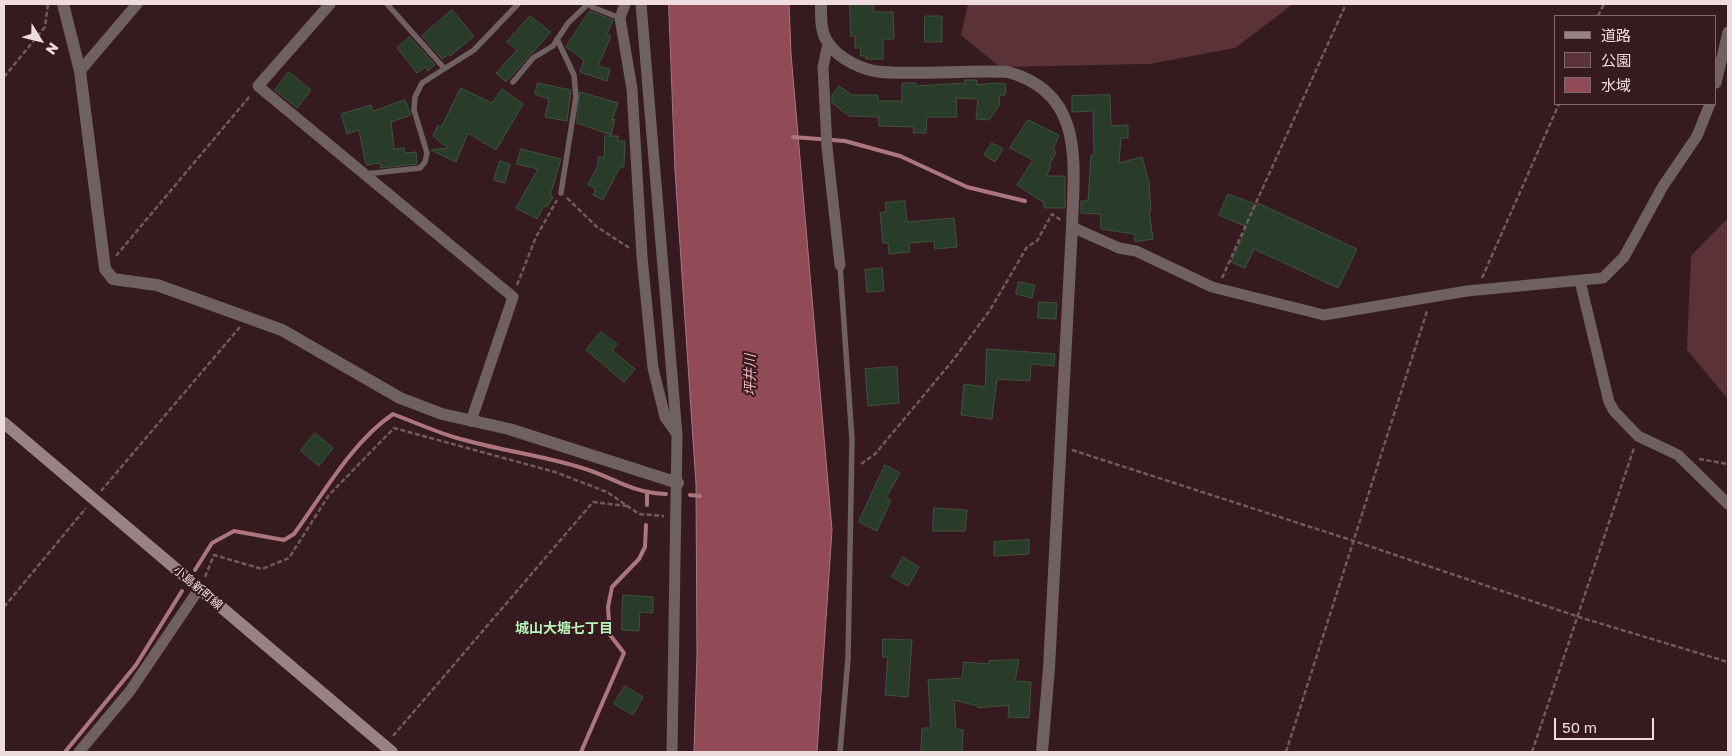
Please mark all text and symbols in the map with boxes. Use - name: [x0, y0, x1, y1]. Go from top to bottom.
- north arrow: [15, 15, 65, 65]
- legend: [1554, 15, 1717, 105]
- text: 道路: [1601, 26, 1631, 44]
- text: N: [43, 40, 63, 58]
- text: 公園: [1601, 51, 1631, 69]
- text: 水域: [1601, 76, 1631, 94]
- water label: 坪井川: [743, 354, 759, 396]
- street label: 小島新町線: [170, 563, 226, 613]
- district label: 城山大塘七丁目: [515, 621, 613, 637]
- scale bar: [1557, 708, 1657, 740]
- text: 50 m: [1562, 718, 1597, 736]

